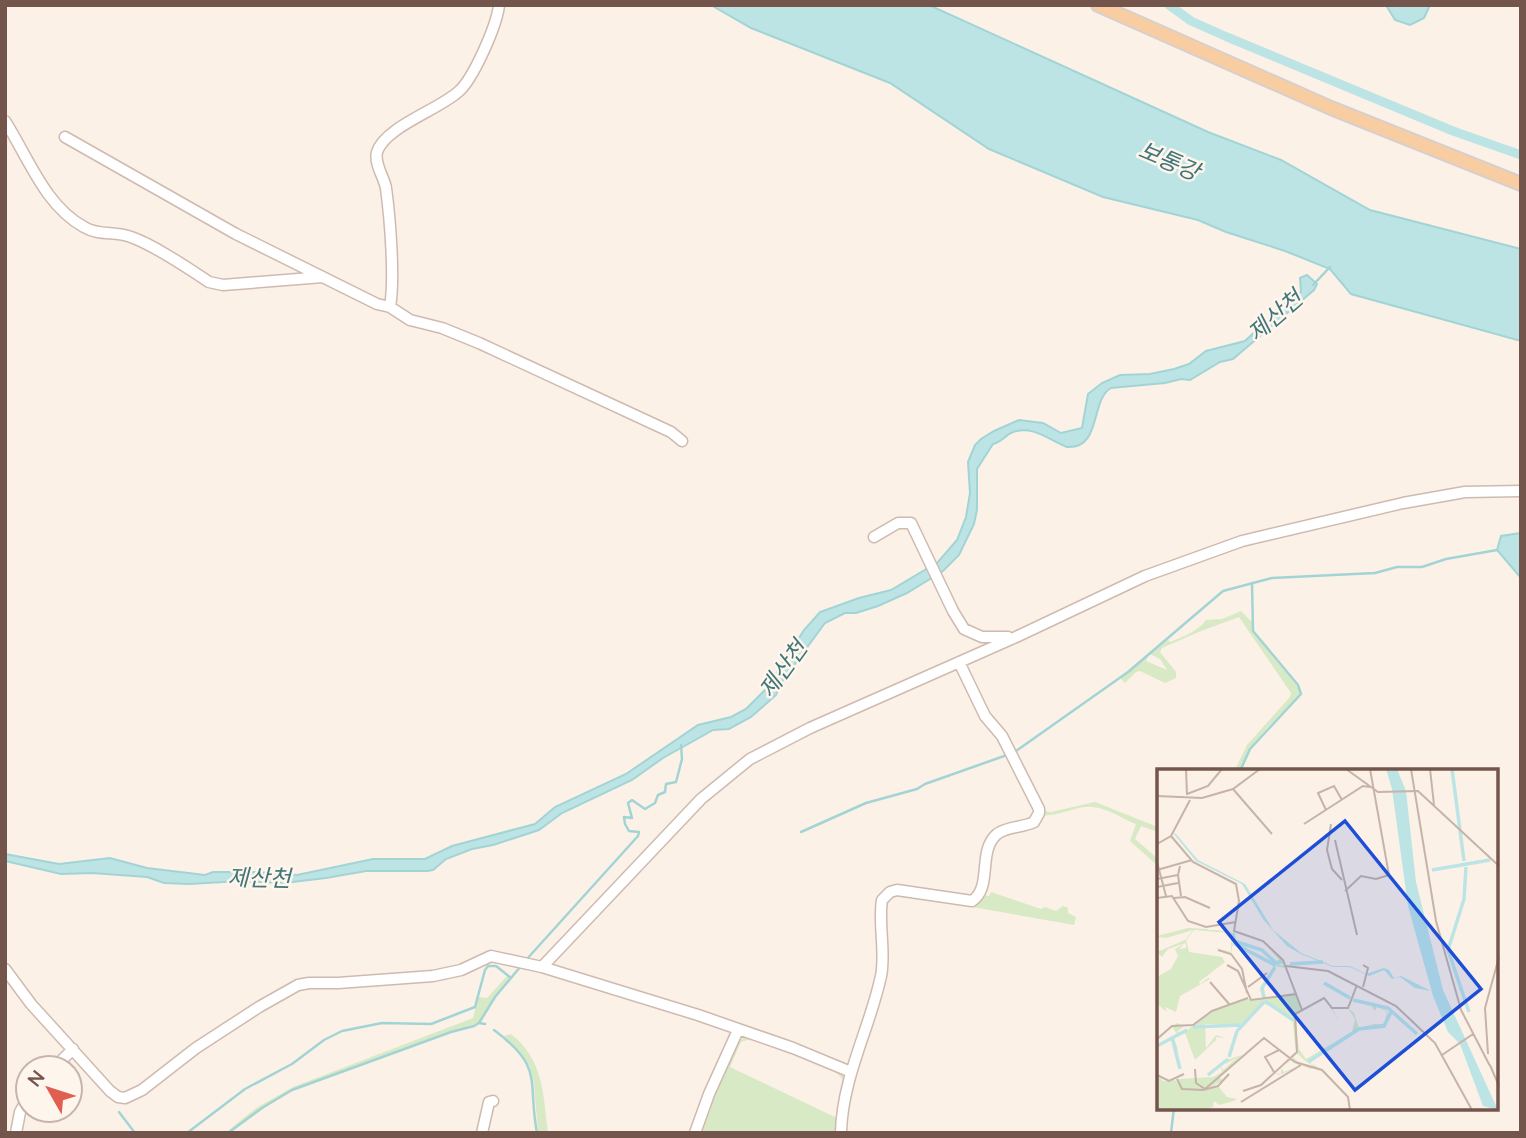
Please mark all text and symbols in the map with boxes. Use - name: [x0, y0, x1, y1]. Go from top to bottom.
- water label: 보통강: [1134, 135, 1207, 187]
- water label: 제산천: [1241, 282, 1310, 347]
- water label: 제산천: [752, 632, 815, 703]
- inset map: [1157, 769, 1498, 1110]
- water label: 제산천: [227, 862, 294, 893]
- north arrow: [14, 1054, 84, 1124]
- text: N: [22, 1065, 50, 1091]

